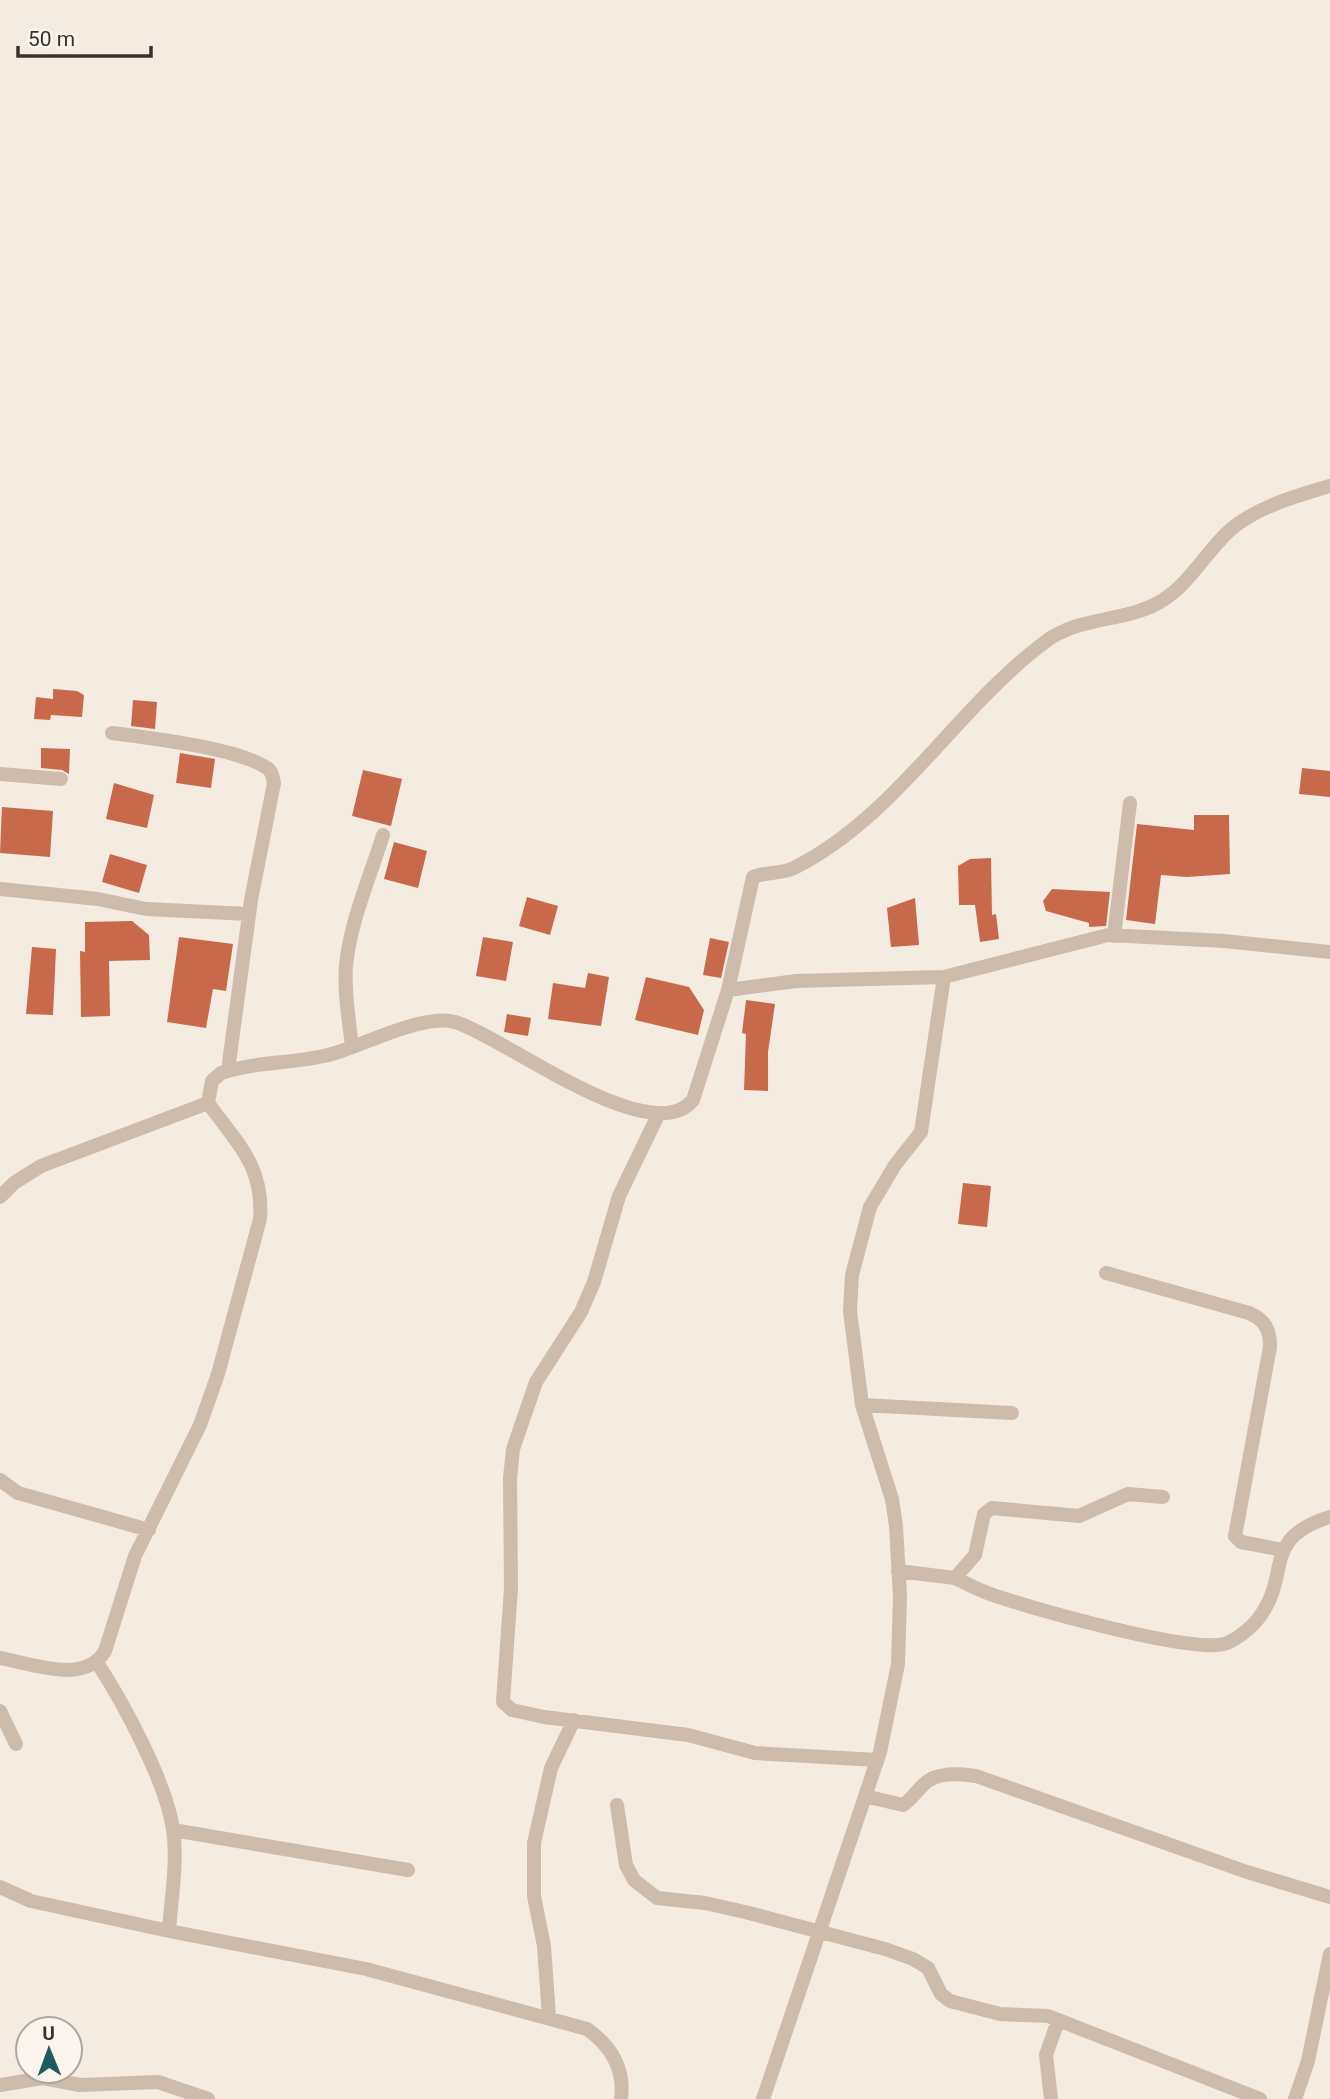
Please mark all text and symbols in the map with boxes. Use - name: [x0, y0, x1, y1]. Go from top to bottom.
- scale bar: [18, 14, 150, 58]
- text: 50 m: [28, 27, 75, 51]
- north arrow: [14, 2015, 84, 2085]
- text: U: [42, 2022, 55, 2045]

